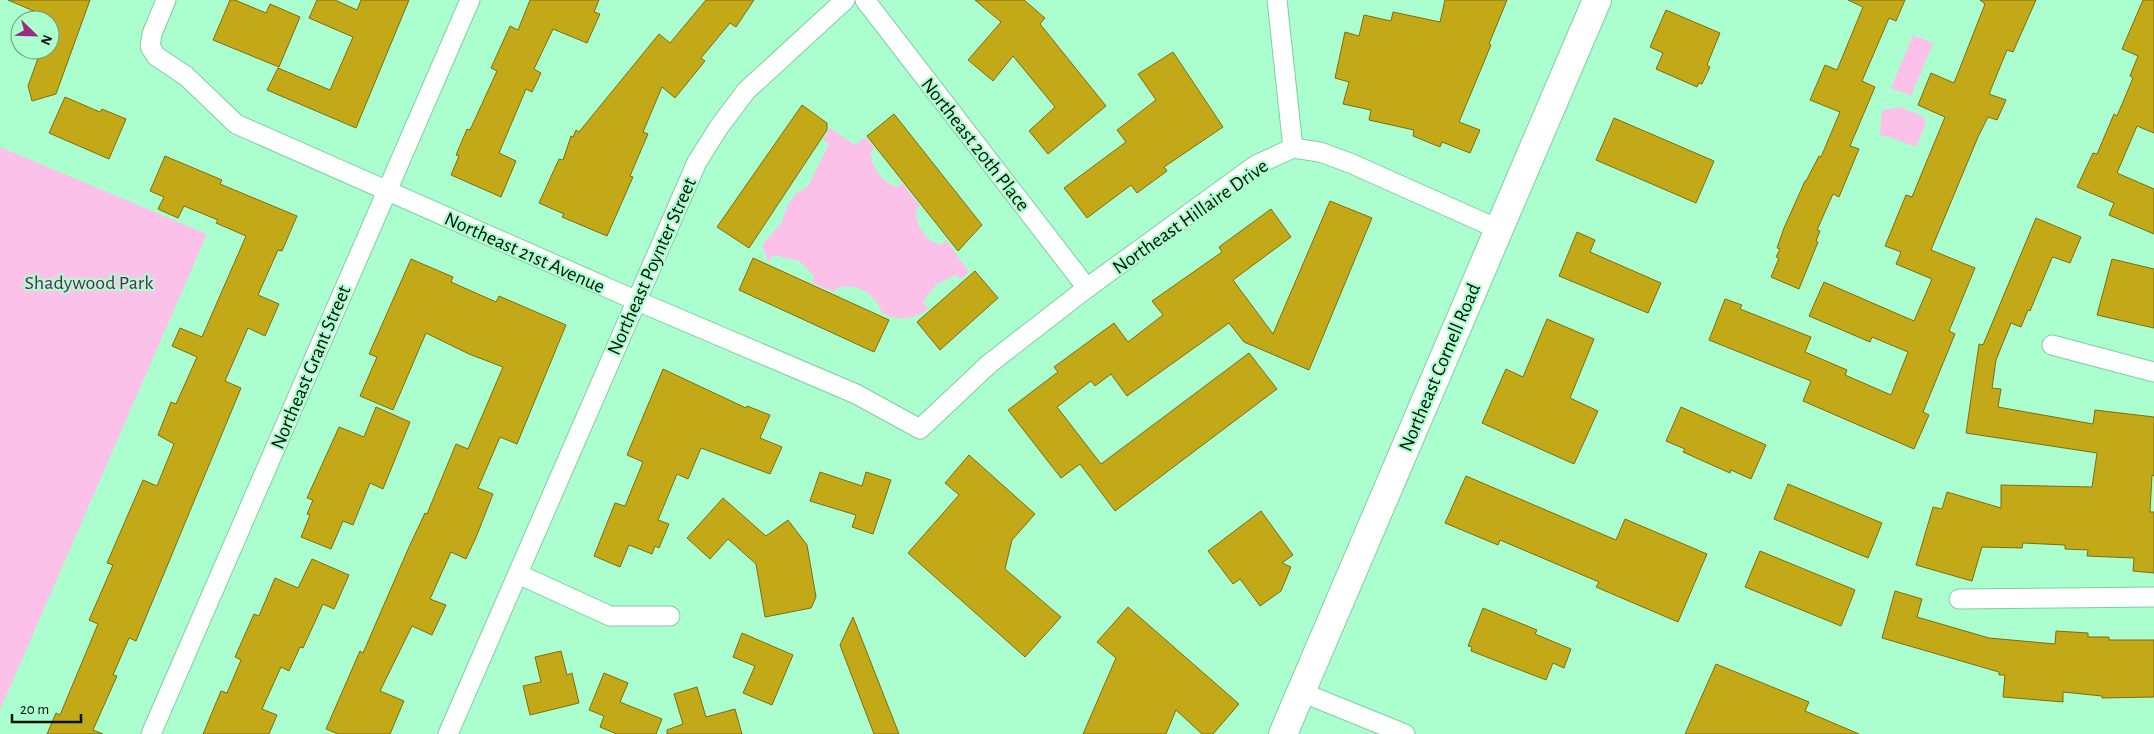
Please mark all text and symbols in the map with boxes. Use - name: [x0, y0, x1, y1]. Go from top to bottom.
- north arrow: [10, 10, 60, 60]
- text: N: [38, 32, 54, 47]
- street label: Northeast 20th Place: [917, 74, 1033, 215]
- street label: Northeast Hillaire Drive: [1109, 156, 1272, 278]
- street label: Northeast Poynter Street: [604, 174, 700, 358]
- street label: Northeast 21st Avenue: [441, 209, 608, 297]
- park label: Shadywood Park: [25, 273, 153, 293]
- street label: Northeast Cornell Road: [1396, 281, 1484, 454]
- street label: Northeast Grant Street: [267, 282, 355, 452]
- scale bar: [12, 692, 81, 724]
- text: 20 m: [20, 702, 49, 717]

